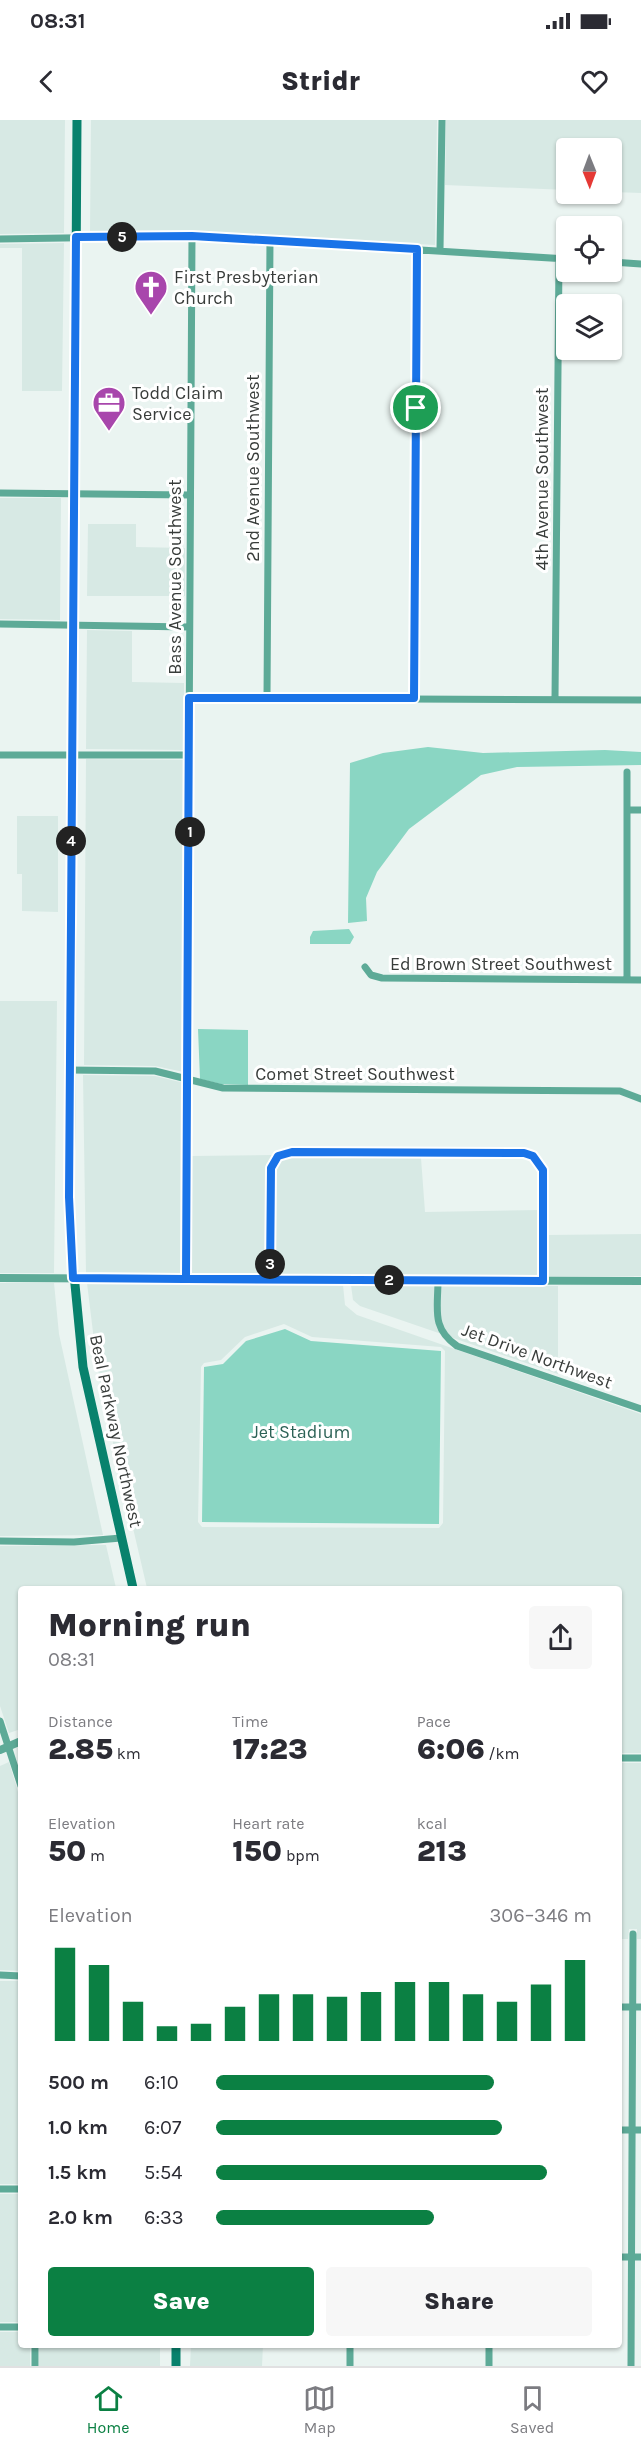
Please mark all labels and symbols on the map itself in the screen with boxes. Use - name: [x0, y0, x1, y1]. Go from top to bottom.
- north arrow: [556, 138, 622, 204]
- pin: 5: [107, 222, 137, 252]
- place label: First Presbyterian Church: [174, 266, 319, 309]
- church icon: First Presbyterian Church: [133, 269, 169, 316]
- street label: 2nd Avenue Southwest: [242, 374, 264, 562]
- place label: Todd Claim Service: [132, 382, 223, 425]
- pin: [390, 382, 441, 433]
- office icon: Todd Claim Service: [91, 385, 127, 432]
- street label: 4th Avenue Southwest: [531, 387, 553, 571]
- street label: Bass Avenue Southwest: [164, 479, 186, 675]
- pin: 1: [175, 817, 205, 847]
- pin: 4: [56, 826, 86, 856]
- street label: Ed Brown Street Southwest: [390, 953, 612, 975]
- street label: Comet Street Southwest: [255, 1063, 455, 1085]
- pin: 3: [255, 1249, 285, 1279]
- pin: 2: [374, 1265, 404, 1295]
- street label: Jet Drive Northwest: [459, 1319, 616, 1394]
- street label: Beal Parkway Northwest: [85, 1333, 147, 1530]
- park label: Jet Stadium: [252, 1421, 350, 1443]

